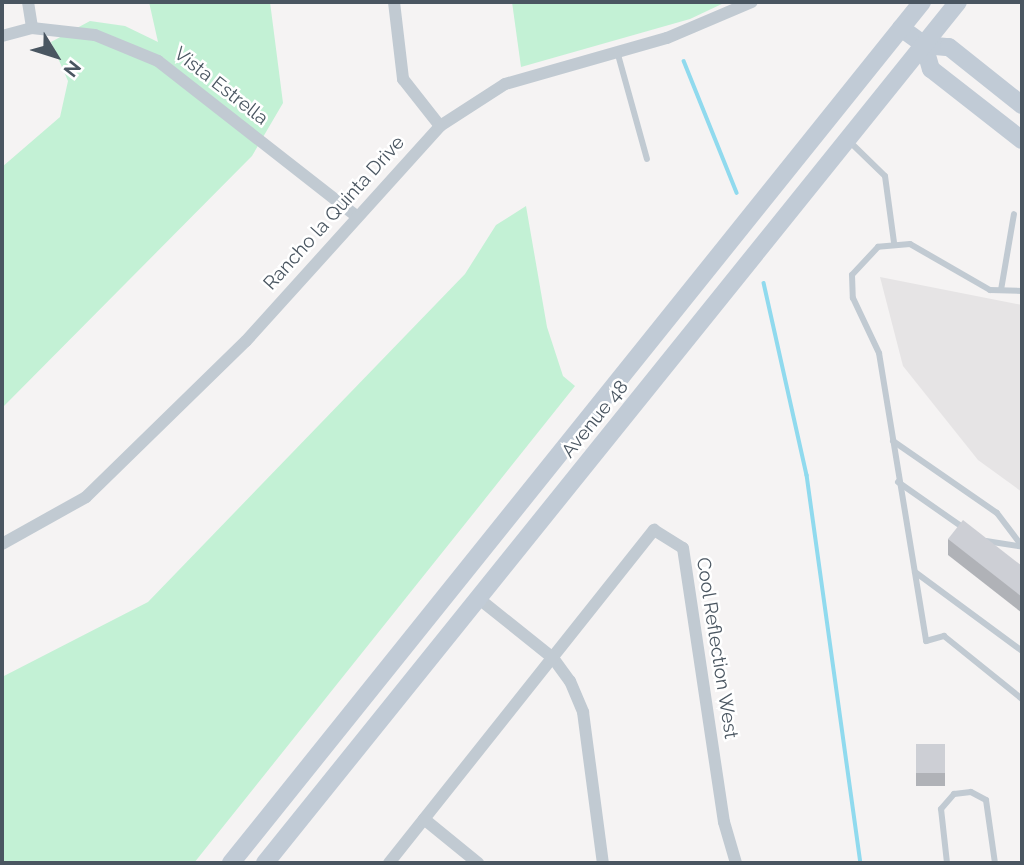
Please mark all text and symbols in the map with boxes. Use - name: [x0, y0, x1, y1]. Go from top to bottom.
- north arrow: [21, 21, 91, 91]
- street label: Vista Estrella: [169, 42, 273, 130]
- text: N: [59, 56, 86, 81]
- street label: Rancho la Quinta Drive: [259, 131, 409, 295]
- street label: Avenue 48: [557, 376, 633, 462]
- street label: Cool Reflection West: [691, 555, 743, 741]

